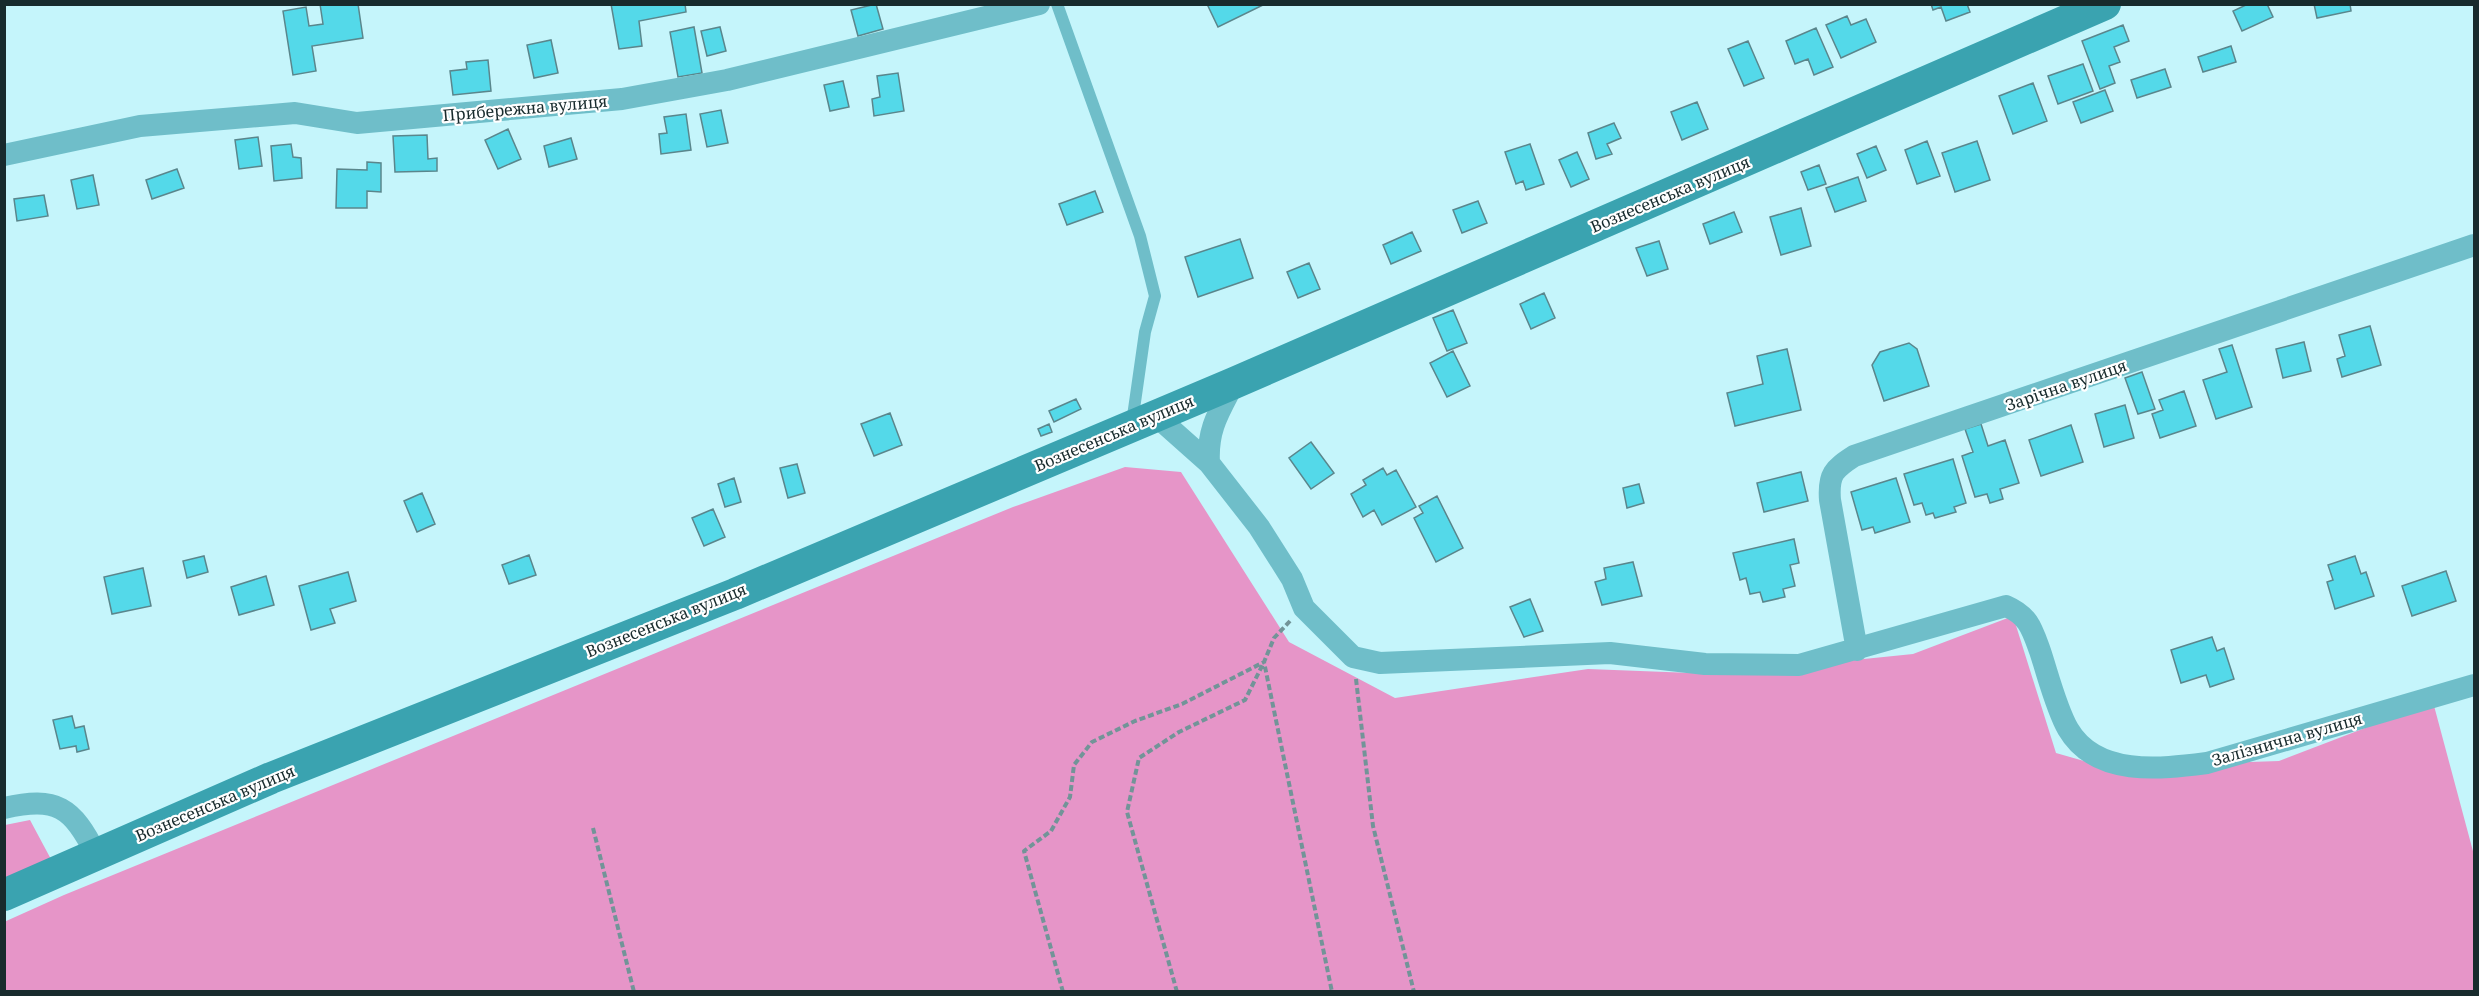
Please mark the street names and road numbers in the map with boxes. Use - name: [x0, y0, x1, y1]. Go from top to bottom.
- street label: Прибережна вулиця: [442, 90, 608, 126]
- street label: Вознесенська вулиця: [1587, 150, 1753, 238]
- street label: Зарічна вулиця: [2003, 354, 2129, 416]
- street label: Вознесенська вулиця: [1031, 389, 1197, 477]
- street label: Вознесенська вулиця: [582, 578, 750, 662]
- street label: Залізнична вулиця: [2209, 707, 2365, 771]
- street label: Вознесенська вулиця: [132, 759, 298, 847]

